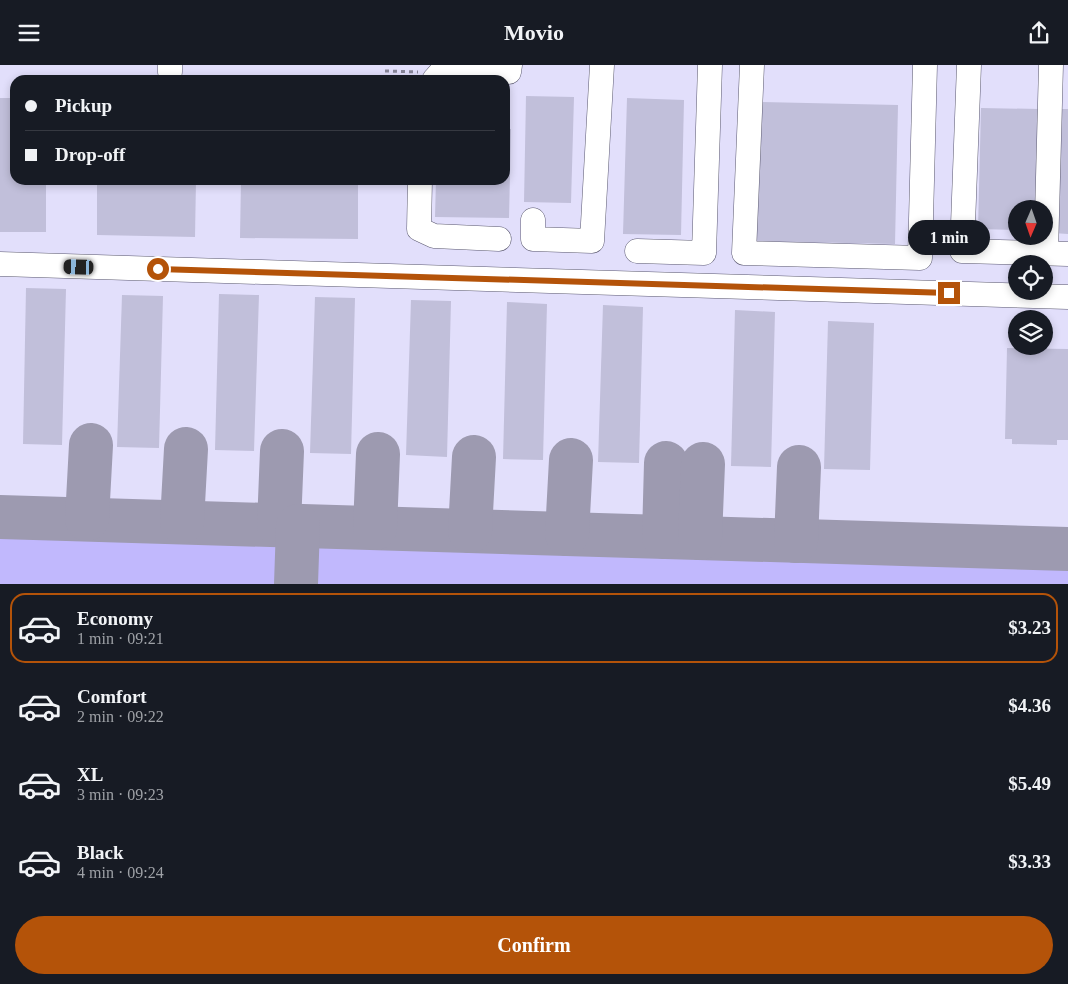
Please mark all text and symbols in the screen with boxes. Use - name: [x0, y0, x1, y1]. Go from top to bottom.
- icon: menu: [15, 19, 43, 47]
- icon: share: [1025, 19, 1053, 47]
- text: Movio: [504, 20, 564, 45]
- text: Pickup: [55, 95, 112, 116]
- text: Drop-off: [55, 144, 125, 165]
- north arrow: [1008, 200, 1052, 245]
- map controls: [1008, 200, 1053, 355]
- callout: 1 min: [908, 221, 990, 255]
- text: 1 min: [930, 229, 968, 246]
- button: locate: [1008, 255, 1053, 300]
- route start: [147, 258, 169, 280]
- car: [63, 259, 94, 275]
- route end: [938, 282, 960, 304]
- button: layers: [1008, 310, 1053, 355]
- icon: car: [17, 606, 62, 651]
- text: Economy: [77, 608, 153, 629]
- text: $3.23: [1008, 617, 1051, 638]
- text: 1 min · 09:21: [77, 630, 164, 647]
- icon: car: [17, 684, 62, 729]
- text: Comfort: [77, 686, 147, 707]
- text: $4.36: [1008, 695, 1051, 716]
- text: 2 min · 09:22: [77, 708, 164, 725]
- icon: car: [17, 762, 62, 807]
- text: XL: [77, 764, 103, 785]
- text: $5.49: [1008, 773, 1051, 794]
- text: 3 min · 09:23: [77, 786, 164, 803]
- icon: car: [17, 840, 62, 885]
- text: Black: [77, 842, 123, 863]
- text: $3.33: [1008, 851, 1051, 872]
- text: 4 min · 09:24: [77, 864, 164, 881]
- button: Confirm: [15, 916, 1053, 974]

